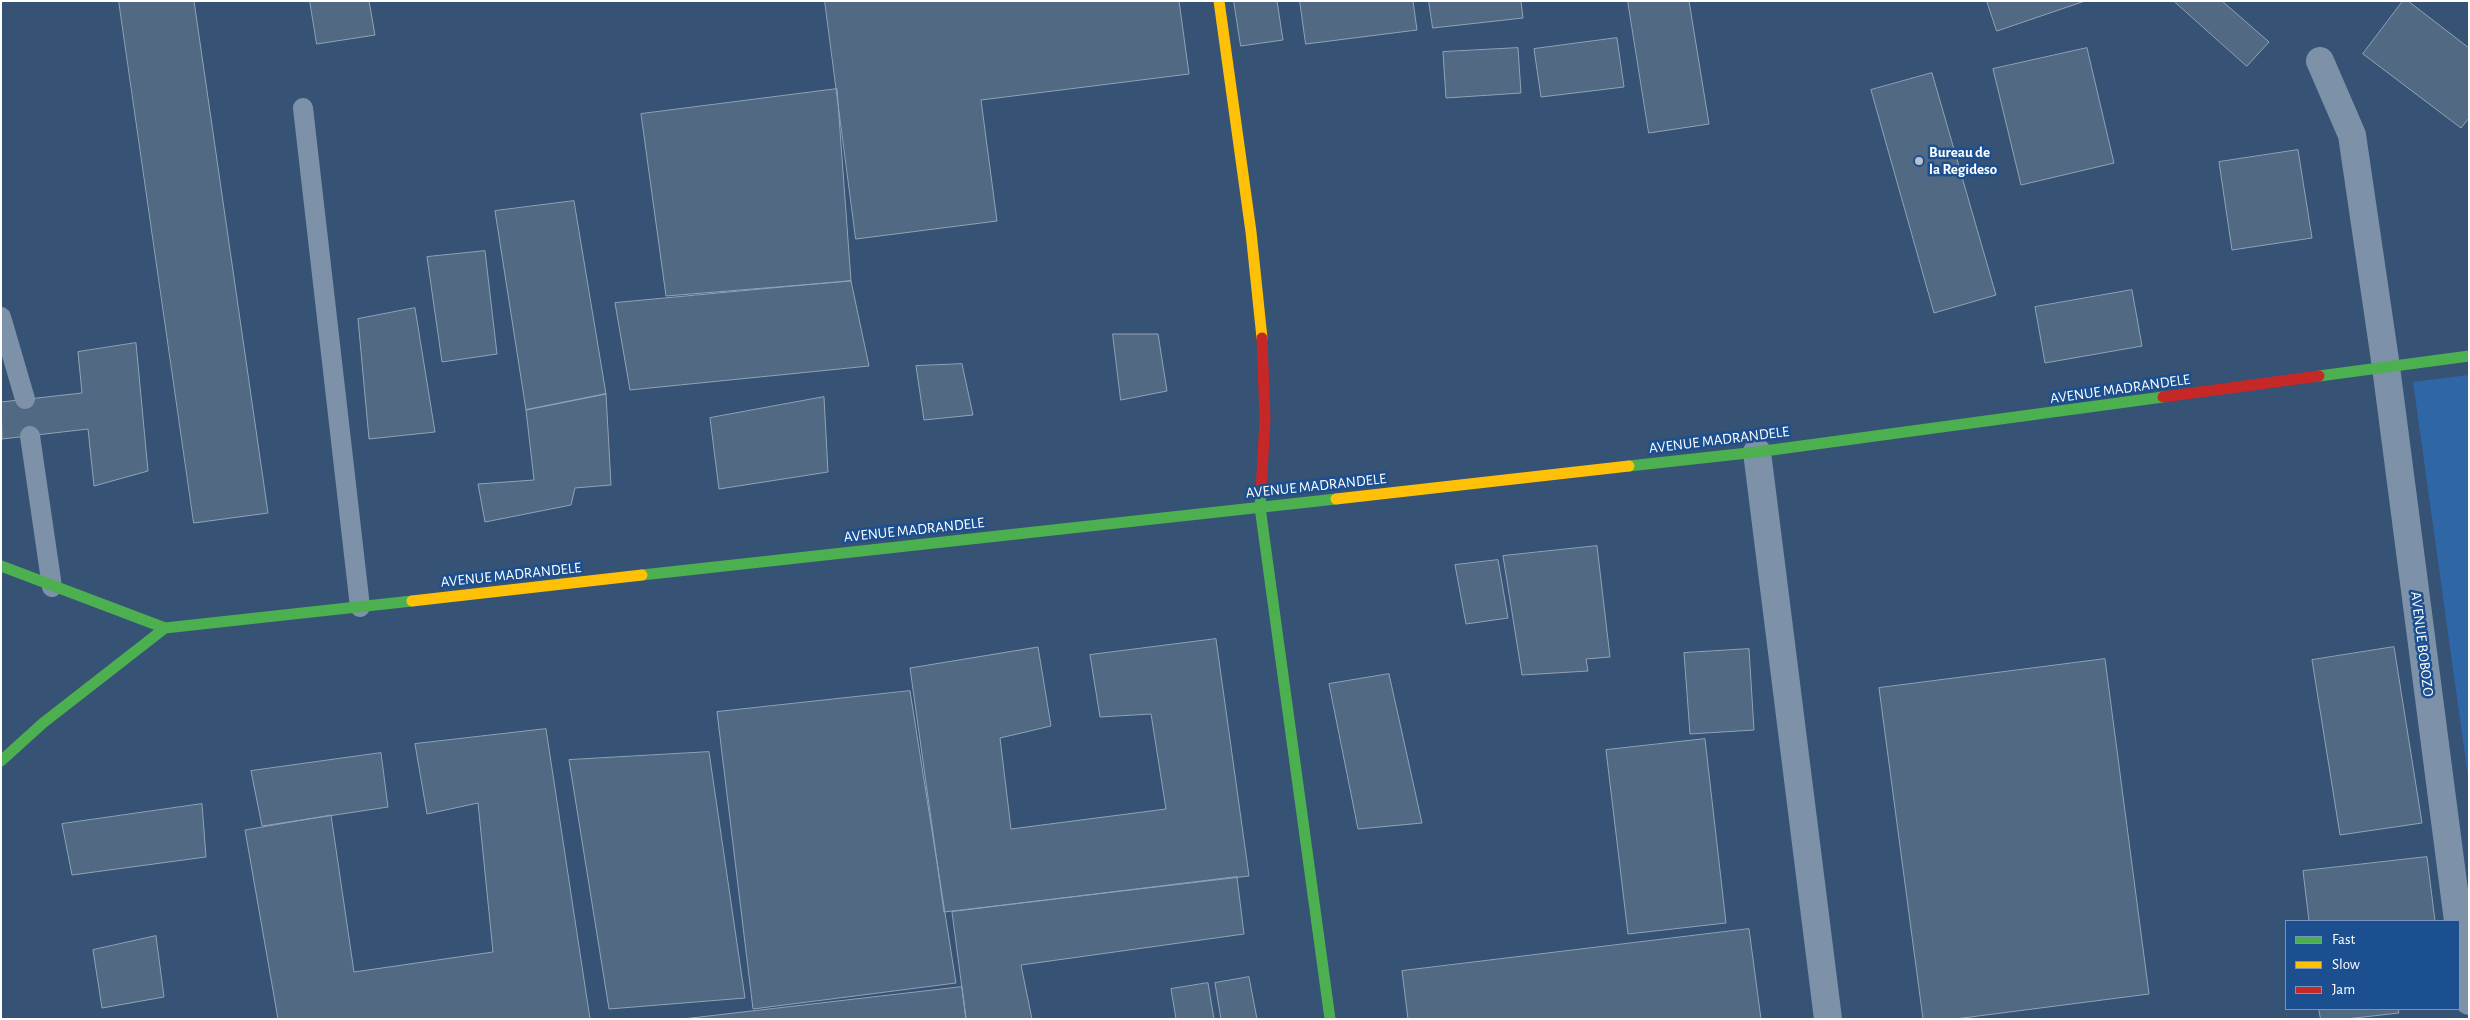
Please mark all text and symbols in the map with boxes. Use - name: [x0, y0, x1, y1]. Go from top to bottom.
- place label: Bureau de la Regideso: [1929, 143, 1997, 178]
- marker: Bureau de la Regideso: [1913, 155, 1925, 167]
- street label: AVENUE MADRANDELE: [2049, 370, 2191, 408]
- street label: AVENUE MADRANDELE: [1648, 422, 1790, 458]
- street label: AVENUE MADRANDELE: [1245, 470, 1387, 502]
- street label: AVENUE MADRANDELE: [843, 514, 985, 546]
- street label: AVENUE MADRANDELE: [440, 559, 582, 591]
- street label: AVENUE BOBOZO: [2407, 590, 2437, 698]
- legend: [2285, 920, 2460, 1010]
- text: Fast: [2332, 932, 2355, 947]
- text: Slow: [2332, 957, 2360, 972]
- text: Jam: [2332, 982, 2355, 997]

